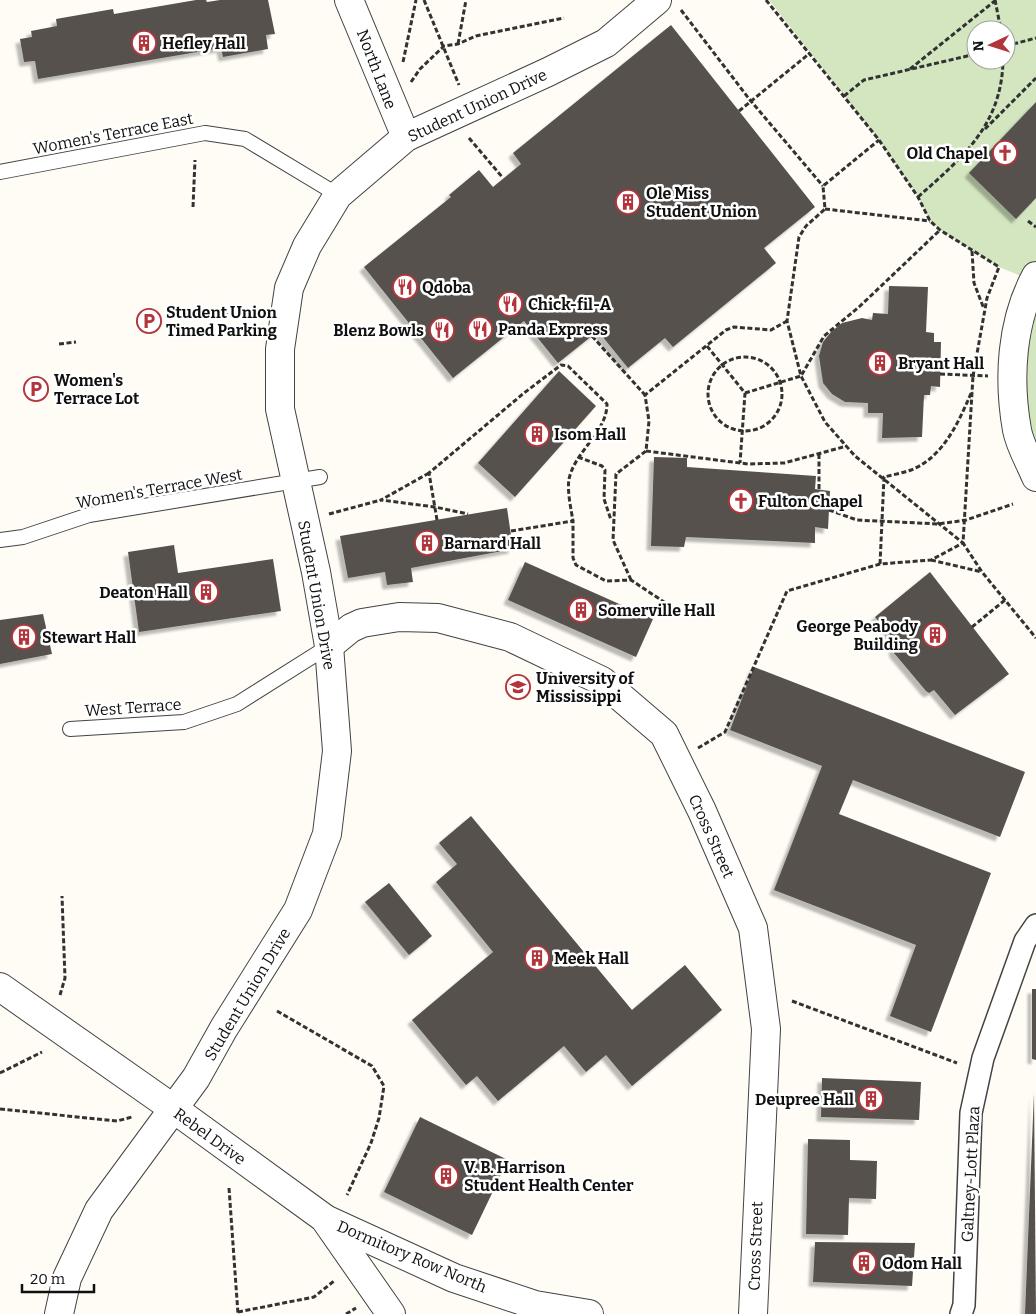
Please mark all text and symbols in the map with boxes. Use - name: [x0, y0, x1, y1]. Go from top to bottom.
- north arrow: [966, 20, 1016, 70]
- street label: North Lane: [353, 27, 400, 112]
- building icon: Hefley Hall: [131, 30, 157, 56]
- place label: Hefley Hall: [162, 34, 246, 53]
- text: N: [970, 40, 987, 52]
- street label: Student Union Drive: [405, 65, 550, 146]
- street label: Women's Terrace East: [31, 109, 195, 158]
- church icon: Old Chapel: [992, 140, 1018, 166]
- place label: Old Chapel: [906, 144, 988, 163]
- place label: Ole Miss Student Union: [646, 184, 757, 221]
- building icon: Ole Miss Student Union: [615, 189, 641, 215]
- restaurant icon: Qdoba: [392, 274, 418, 300]
- place label: Qdoba: [422, 278, 471, 297]
- restaurant icon: Chick-fil-A: [497, 291, 523, 317]
- place label: Chick-fil-A: [528, 295, 612, 314]
- place label: Student Union Timed Parking: [166, 303, 277, 340]
- parking icon: Student Union Timed Parking: [136, 308, 162, 334]
- restaurant icon: Panda Express: [467, 316, 493, 342]
- restaurant icon: Blenz Bowls: [429, 317, 455, 343]
- place label: Panda Express: [498, 320, 608, 339]
- place label: Blenz Bowls: [333, 321, 424, 340]
- building icon: Bryant Hall: [867, 350, 893, 376]
- place label: Bryant Hall: [898, 354, 984, 373]
- place label: Women's Terrace Lot: [54, 371, 140, 408]
- parking icon: Women's Terrace Lot: [23, 376, 49, 402]
- building icon: Isom Hall: [524, 421, 550, 447]
- place label: Isom Hall: [554, 425, 626, 444]
- street label: Women's Terrace West: [75, 464, 244, 512]
- church icon: Fulton Chapel: [728, 488, 754, 514]
- place label: Fulton Chapel: [758, 492, 863, 511]
- street label: Student Union Drive: [294, 519, 339, 671]
- building icon: Barnard Hall: [414, 530, 440, 556]
- place label: Barnard Hall: [444, 534, 541, 553]
- building icon: Deaton Hall: [193, 579, 219, 605]
- place label: Deaton Hall: [99, 583, 188, 602]
- building icon: Somerville Hall: [568, 597, 594, 623]
- place label: Somerville Hall: [598, 601, 715, 620]
- place label: George Peabody Building: [796, 617, 918, 654]
- building icon: George Peabody Building: [922, 622, 948, 648]
- building icon: Stewart Hall: [11, 624, 37, 650]
- place label: Stewart Hall: [42, 628, 136, 647]
- place label: University of Mississippi: [536, 669, 635, 706]
- school or university icon: University of Mississippi: [505, 674, 531, 700]
- street label: West Terrace: [84, 695, 182, 720]
- street label: Cross Street: [685, 791, 738, 881]
- street label: Student Union Drive: [200, 925, 295, 1064]
- building icon: Meek Hall: [524, 945, 550, 971]
- place label: Meek Hall: [554, 949, 629, 968]
- building icon: Deupree Hall: [858, 1086, 884, 1112]
- place label: Deupree Hall: [755, 1090, 854, 1109]
- street label: Rebel Drive: [170, 1104, 249, 1169]
- street label: Galtney-Lott Plaza: [957, 1105, 984, 1243]
- place label: V. B. Harrison Student Health Center: [464, 1158, 634, 1195]
- building icon: V. B. Harrison Student Health Center: [433, 1163, 459, 1189]
- street label: Cross Street: [744, 1201, 767, 1291]
- street label: Dormitory Row North: [334, 1216, 489, 1297]
- building icon: Odom Hall: [851, 1250, 877, 1276]
- place label: Odom Hall: [882, 1254, 962, 1273]
- scale bar: [22, 1262, 95, 1294]
- text: 20 m: [30, 1270, 66, 1288]

